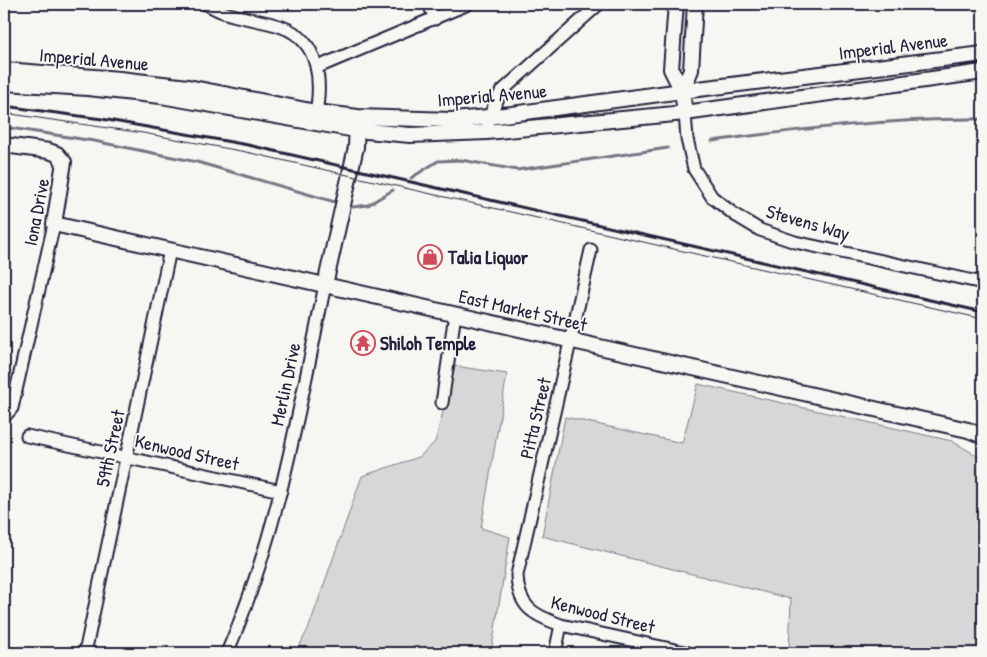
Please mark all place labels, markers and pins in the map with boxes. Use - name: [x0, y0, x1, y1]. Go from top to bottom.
- shop icon: Talia Liquor: [417, 244, 443, 270]
- place label: Talia Liquor: [447, 244, 529, 271]
- temple icon: Shiloh Temple: [350, 330, 376, 356]
- place label: Shiloh Temple: [380, 330, 477, 357]

